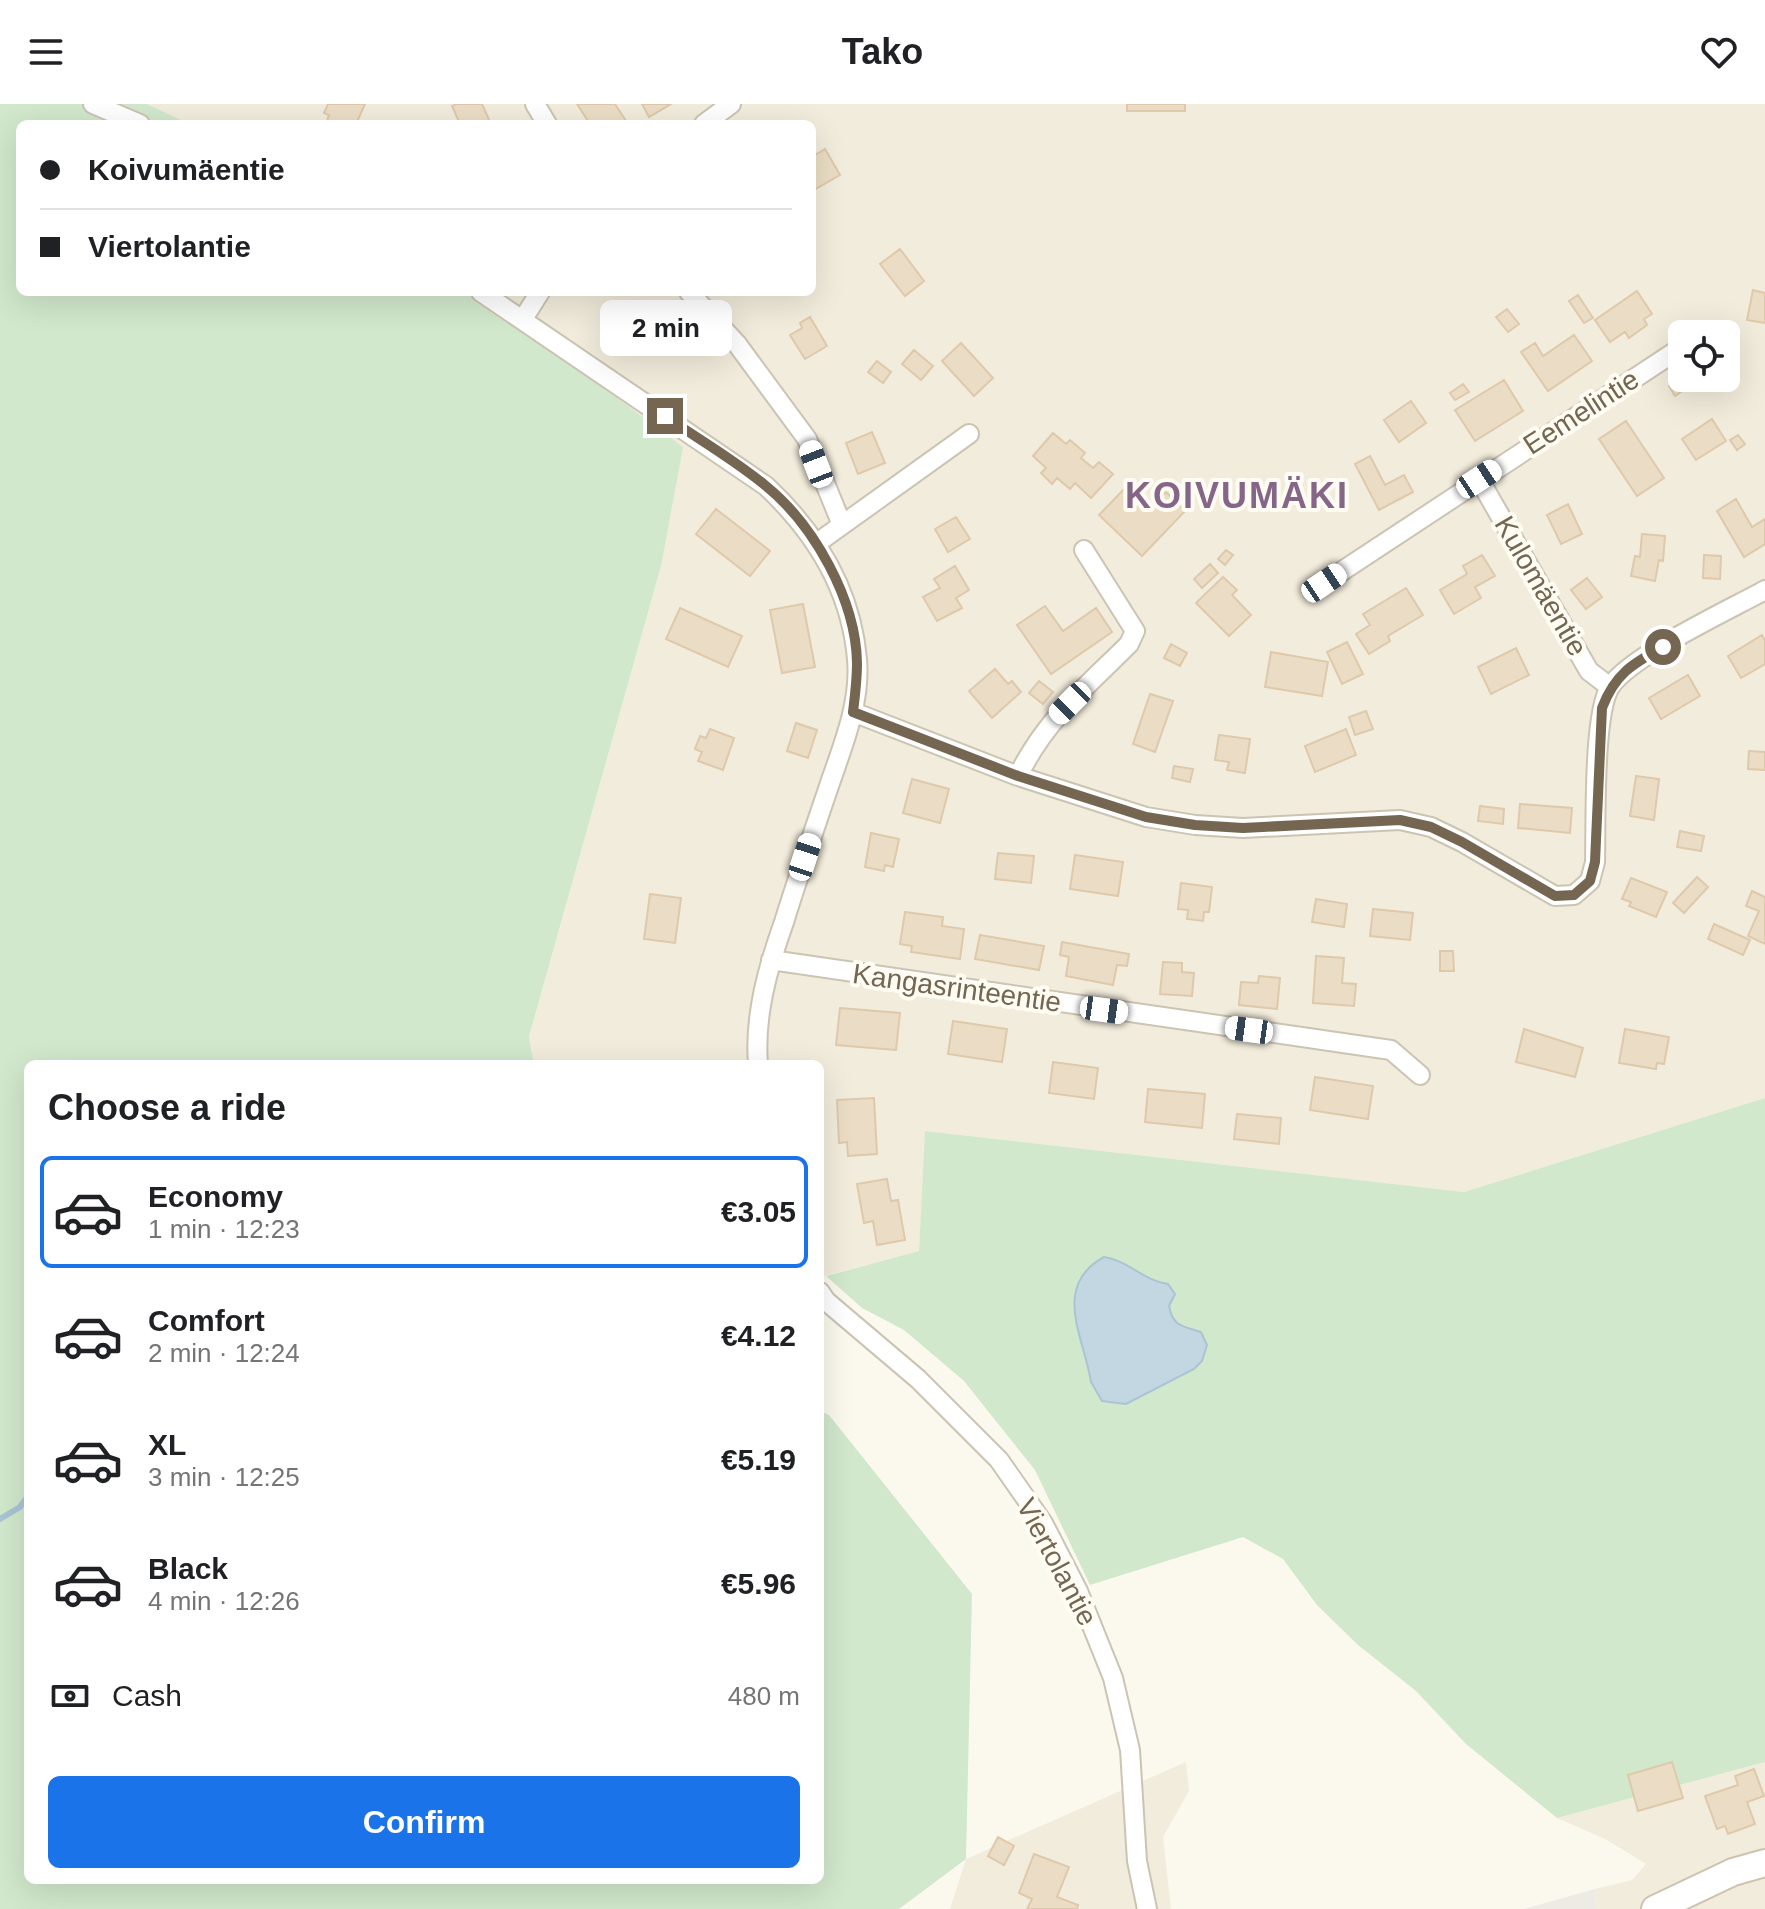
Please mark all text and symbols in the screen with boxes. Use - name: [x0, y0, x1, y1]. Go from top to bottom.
- icon: menu: [24, 30, 68, 74]
- icon: heart: [1697, 30, 1741, 74]
- text: Tako: [842, 31, 923, 72]
- text: Koivumäentie: [88, 153, 285, 186]
- text: Viertolantie: [88, 230, 251, 263]
- callout: 2 min: [599, 300, 731, 356]
- text: 2 min: [632, 313, 700, 343]
- map controls: [1668, 320, 1740, 392]
- button: locate: [1668, 320, 1740, 392]
- street label: Eemelintie: [1518, 363, 1644, 461]
- route end: [647, 398, 683, 434]
- car: [796, 437, 836, 491]
- car: [1452, 456, 1506, 502]
- district label: KOIVUMÄKI: [1125, 475, 1349, 516]
- street label: Kulomäentie: [1489, 511, 1593, 661]
- car: [1297, 560, 1351, 606]
- route start: [1645, 629, 1681, 665]
- car: [1045, 678, 1095, 728]
- car: [786, 830, 824, 884]
- street label: Kangasrinteentie: [851, 958, 1063, 1018]
- car: [1079, 995, 1129, 1025]
- car: [1224, 1015, 1274, 1045]
- text: Choose a ride: [48, 1087, 286, 1128]
- icon: car: [52, 1176, 124, 1248]
- text: Economy: [148, 1180, 283, 1213]
- text: €3.05: [721, 1195, 796, 1228]
- text: 1 min · 12:23: [148, 1214, 300, 1244]
- icon: car: [52, 1300, 124, 1372]
- text: Comfort: [148, 1304, 265, 1337]
- text: €4.12: [721, 1319, 796, 1352]
- text: 2 min · 12:24: [148, 1338, 300, 1368]
- icon: car: [52, 1424, 124, 1496]
- text: XL: [148, 1428, 186, 1461]
- text: €5.19: [721, 1443, 796, 1476]
- text: 3 min · 12:25: [148, 1462, 300, 1492]
- street label: Viertolantie: [1011, 1493, 1103, 1631]
- icon: car: [52, 1548, 124, 1620]
- text: Black: [148, 1552, 228, 1585]
- text: €5.96: [721, 1567, 796, 1600]
- text: 4 min · 12:26: [148, 1586, 300, 1616]
- icon: cash: [48, 1674, 92, 1718]
- text: Cash: [112, 1679, 182, 1712]
- text: 480 m: [728, 1681, 800, 1711]
- button: Confirm: [48, 1776, 800, 1868]

